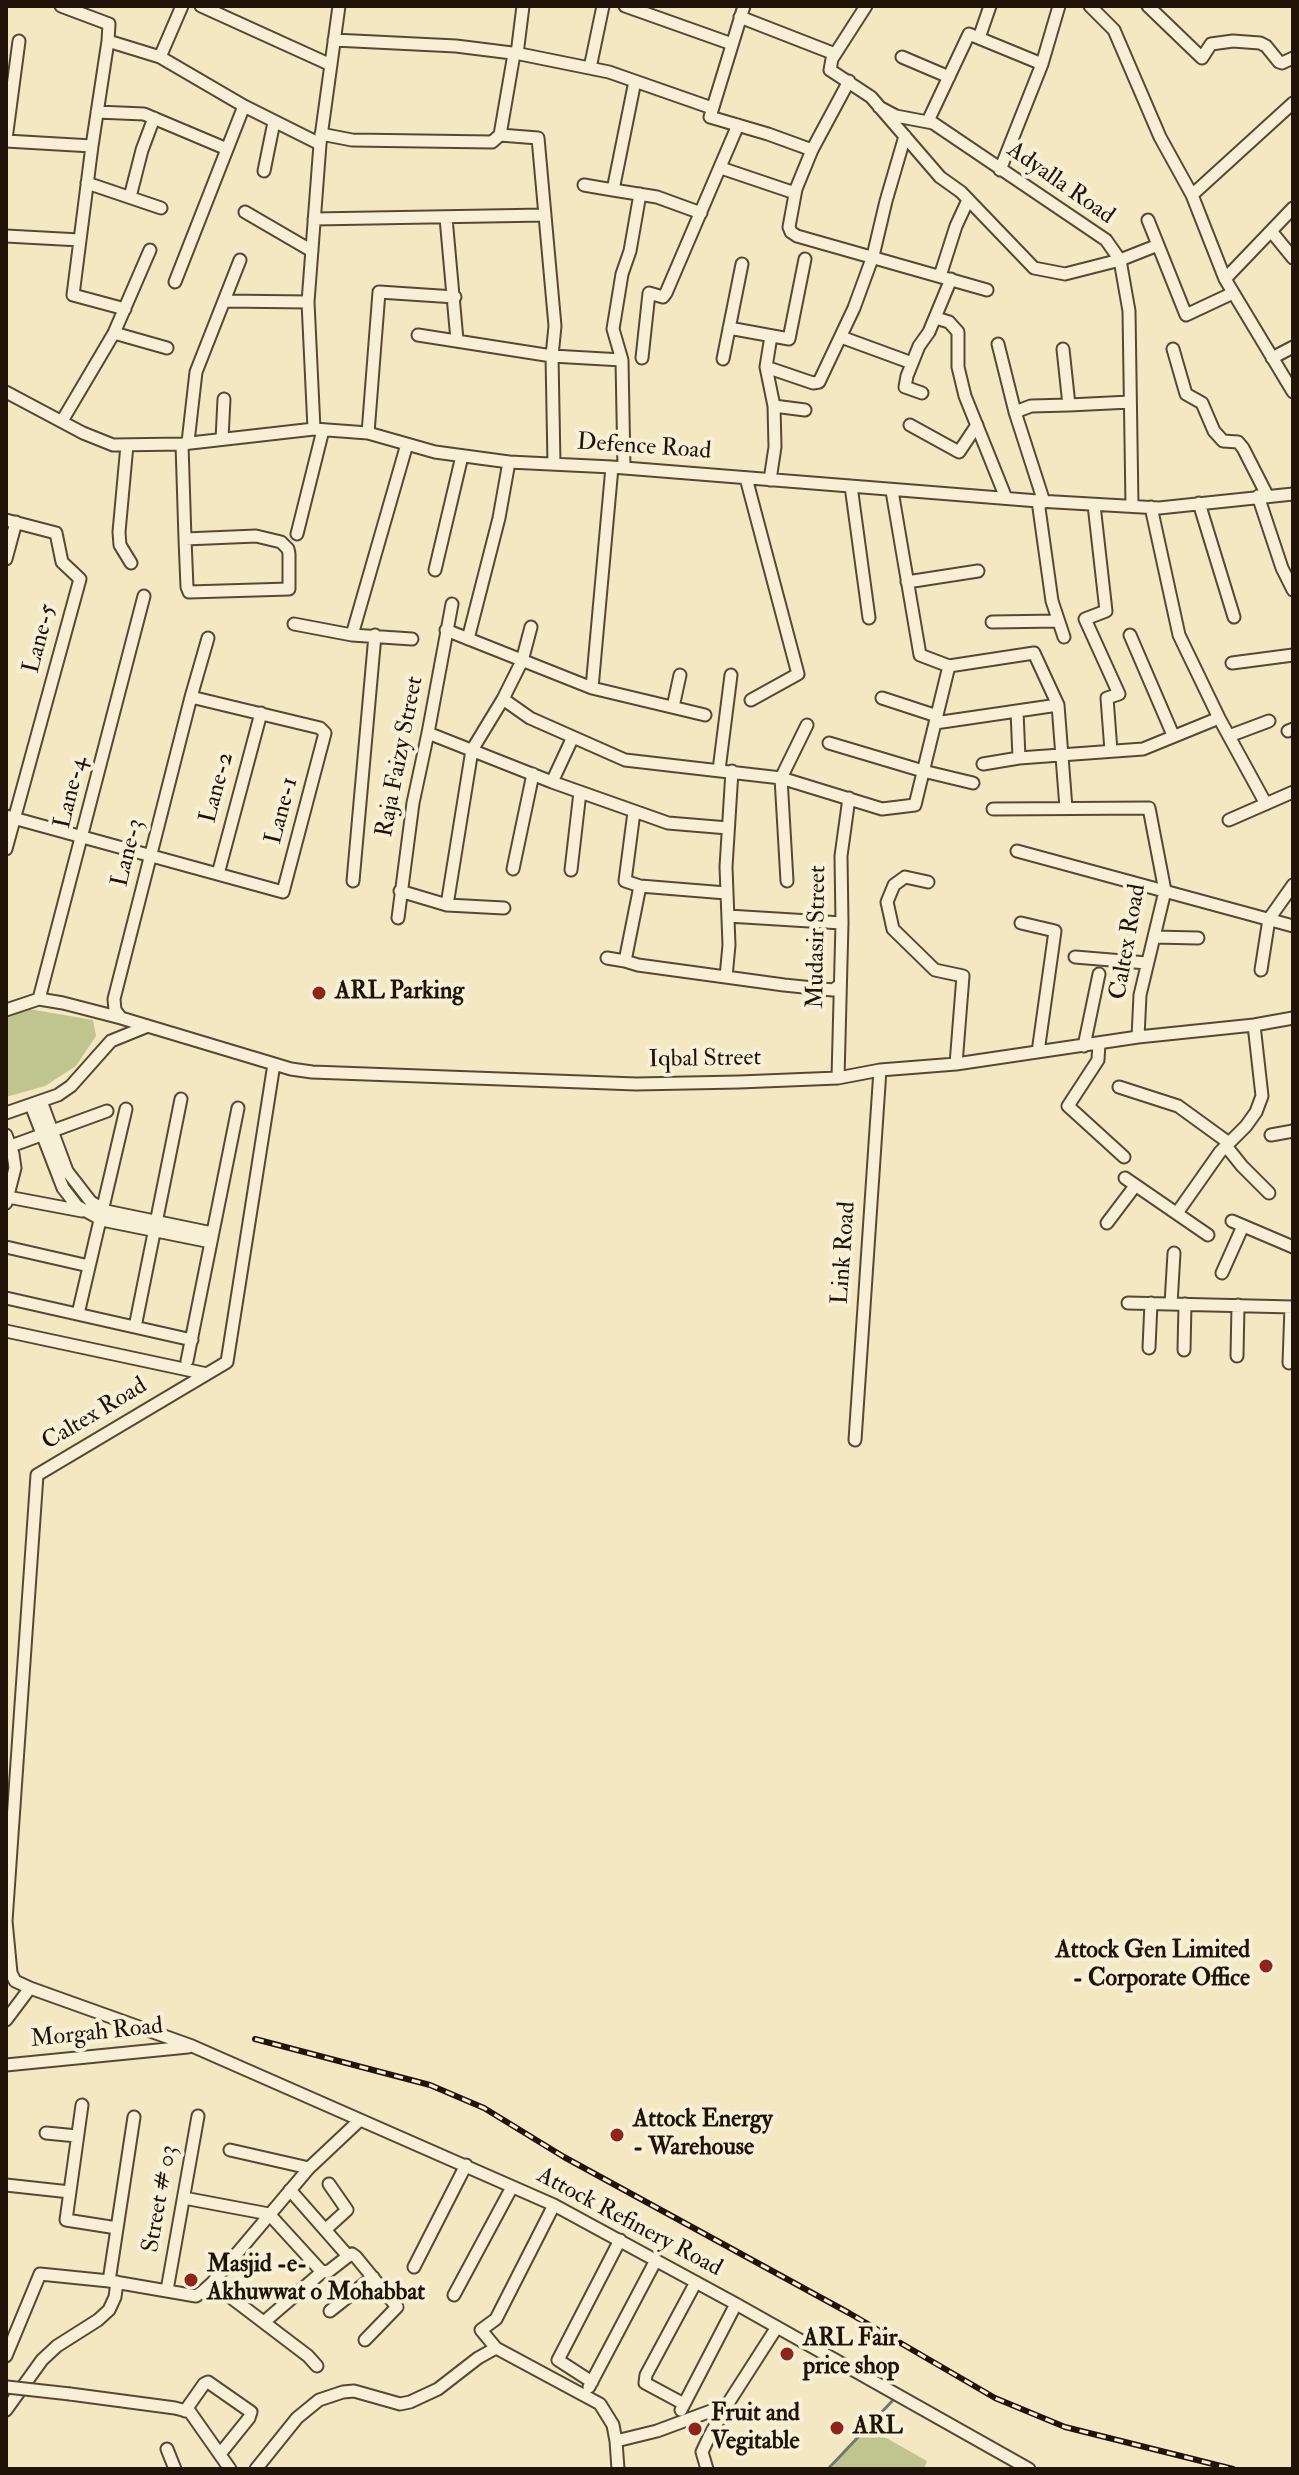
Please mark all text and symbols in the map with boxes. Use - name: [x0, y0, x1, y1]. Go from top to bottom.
- street label: Adyalla Road: [1001, 136, 1119, 232]
- street label: Defence Road: [576, 429, 712, 467]
- street label: Lane-5: [18, 601, 64, 677]
- street label: Raja Faizy Street: [371, 674, 431, 840]
- street label: Lane-2: [195, 750, 241, 826]
- street label: Lane-4: [49, 754, 95, 832]
- street label: Lane-1: [260, 774, 306, 848]
- street label: Lane-3: [107, 816, 151, 890]
- street label: Mudasir Street: [802, 865, 834, 1009]
- street label: Caltex Road: [1105, 882, 1153, 1002]
- place label: ARL Parking: [335, 979, 464, 1007]
- marker: ARL Parking: [310, 984, 328, 1002]
- street label: Iqbal Street: [649, 1045, 761, 1075]
- street label: Link Road: [827, 1201, 863, 1305]
- street label: Caltex Road: [37, 1373, 153, 1457]
- place label: Attock Gen Limited - Corporate Office: [1056, 1938, 1250, 1994]
- marker: Attock Gen Limited - Corporate Office: [1257, 1957, 1275, 1975]
- street label: Morgah Road: [30, 2013, 164, 2055]
- place label: Attock Energy - Warehouse: [633, 2107, 773, 2163]
- marker: Attock Energy - Warehouse: [608, 2126, 626, 2144]
- street label: Street # 03: [137, 2143, 185, 2255]
- street label: Attock Refinery Road: [531, 2162, 727, 2284]
- place label: Masjid -e- Akhuwwat o Mohabbat: [207, 2252, 425, 2308]
- marker: Masjid -e- Akhuwwat o Mohabbat: [182, 2271, 200, 2289]
- place label: ARL Fair price shop: [803, 2326, 899, 2382]
- marker: ARL Fair price shop: [778, 2345, 796, 2363]
- place label: Fruit and Vegitable: [711, 2401, 800, 2457]
- place label: ARL: [853, 2414, 903, 2442]
- marker: ARL: [828, 2419, 846, 2437]
- marker: Fruit and Vegitable: [686, 2420, 704, 2438]

